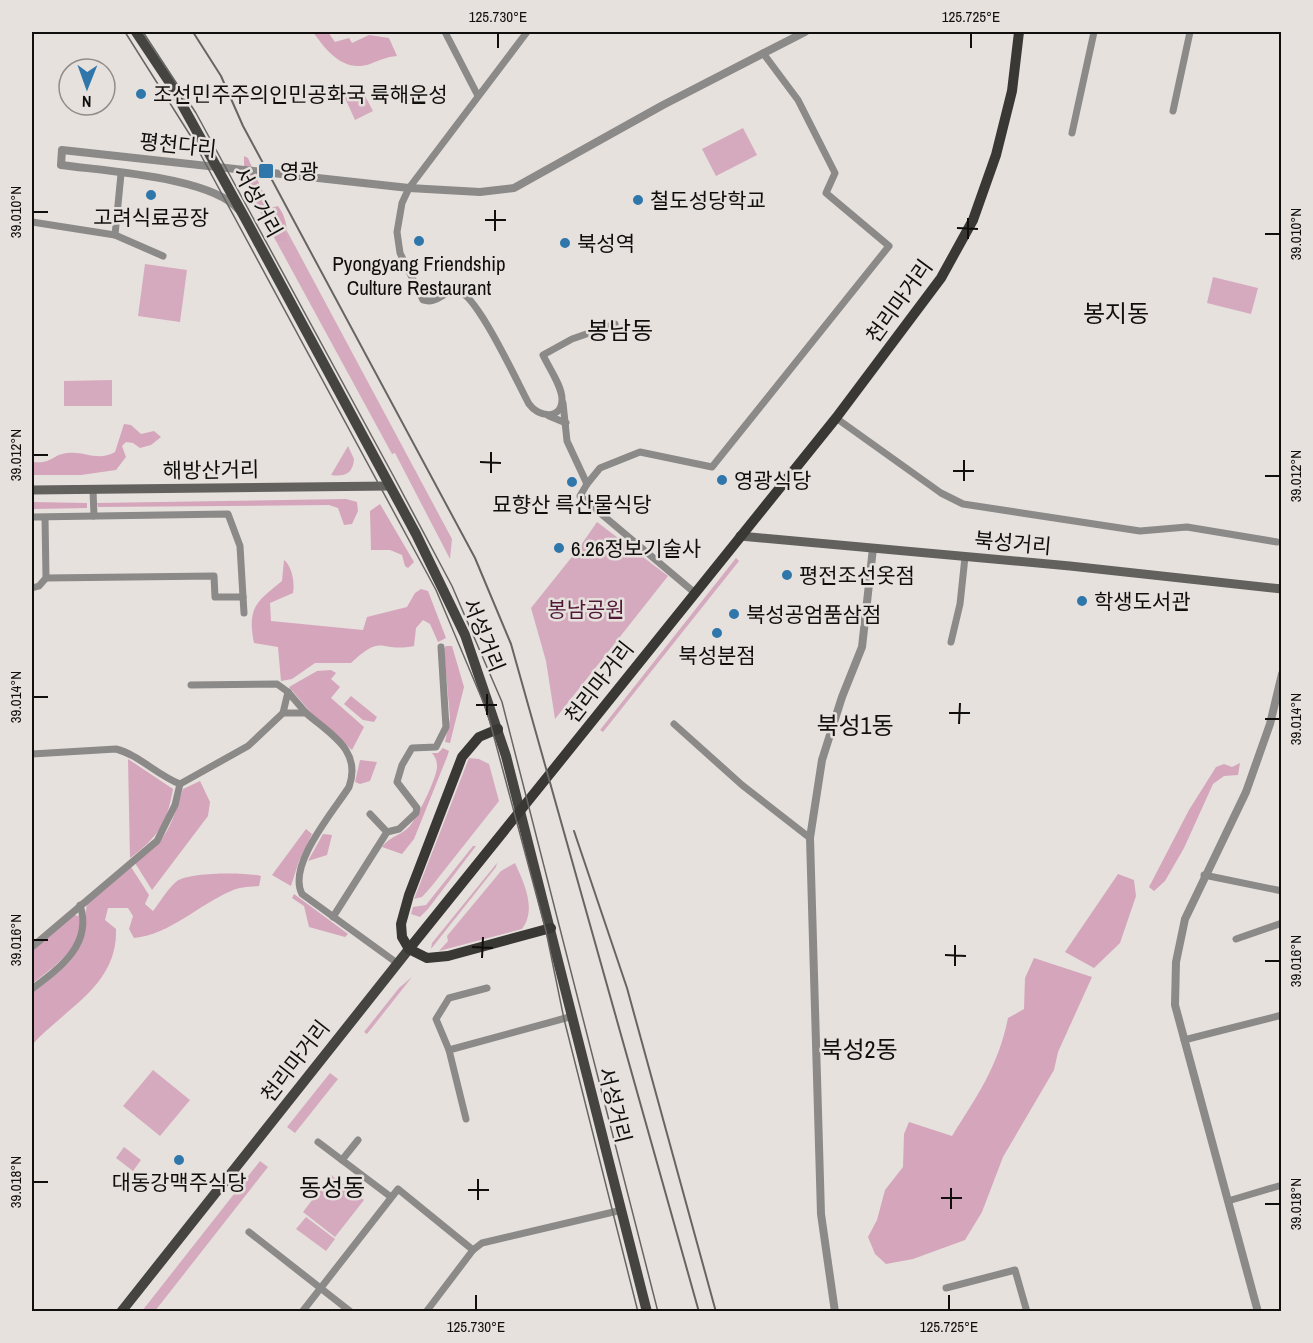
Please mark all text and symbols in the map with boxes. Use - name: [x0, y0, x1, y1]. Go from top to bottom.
- text: 125.730°E: [469, 6, 527, 27]
- text: 125.725°E: [942, 6, 1000, 27]
- north arrow: [57, 57, 117, 117]
- place label: 조선민주주의인민공화국 륙해운성: [153, 80, 448, 109]
- marker: 조선민주주의인민공화국 륙해운성: [134, 87, 148, 101]
- text: N: [82, 91, 92, 113]
- street label: 평천다리: [138, 127, 218, 163]
- place label: 영광: [280, 157, 319, 186]
- street label: 서성거리: [227, 161, 289, 243]
- marker: 영광: [257, 162, 275, 180]
- text: 39.010°N: [5, 186, 26, 238]
- place label: 철도성당학교: [650, 186, 766, 215]
- marker: 고려식료공장: [144, 188, 158, 202]
- marker: 철도성당학교: [631, 193, 645, 207]
- place label: 고려식료공장: [93, 203, 209, 232]
- text: 39.010°N: [1285, 208, 1306, 260]
- place label: 북성역: [577, 229, 635, 258]
- marker: Pyongyang Friendship Culture Restaurant: [412, 234, 426, 248]
- marker: 북성역: [558, 236, 572, 250]
- place label: Pyongyang Friendship Culture Restaurant: [332, 249, 506, 302]
- street label: 천리마거리: [859, 253, 939, 349]
- district label: 봉지동: [1083, 297, 1149, 329]
- district label: 봉남동: [587, 314, 653, 346]
- text: 39.012°N: [5, 429, 26, 481]
- text: 39.012°N: [1285, 450, 1306, 502]
- street label: 해방산거리: [162, 455, 260, 485]
- place label: 영광식당: [734, 466, 811, 495]
- marker: 영광식당: [715, 473, 729, 487]
- marker: 묘향산 륵산물식당: [565, 475, 579, 489]
- place label: 묘향산 륵산물식당: [492, 490, 652, 519]
- street label: 북성거리: [973, 525, 1053, 561]
- place label: 6.26정보기술사: [571, 534, 701, 563]
- marker: 6.26정보기술사: [552, 541, 566, 555]
- place label: 평전조선옷점: [799, 561, 915, 590]
- marker: 평전조선옷점: [780, 568, 794, 582]
- place label: 학생도서관: [1094, 587, 1191, 616]
- street label: 서성거리: [456, 594, 512, 676]
- marker: 학생도서관: [1075, 594, 1089, 608]
- park label: 봉남공원: [547, 595, 625, 624]
- place label: 북성공엄품삼점: [746, 600, 881, 629]
- marker: 북성공엄품삼점: [727, 607, 741, 621]
- marker: 북성분점: [710, 626, 724, 640]
- street label: 천리마거리: [558, 635, 640, 729]
- place label: 북성분점: [678, 641, 756, 670]
- text: 39.014°N: [5, 671, 26, 723]
- text: 39.014°N: [1285, 693, 1306, 745]
- district label: 북성1동: [816, 709, 894, 741]
- text: 39.016°N: [5, 914, 26, 966]
- text: 39.016°N: [1285, 935, 1306, 987]
- street label: 천리마거리: [254, 1014, 336, 1108]
- district label: 북성2동: [820, 1033, 898, 1065]
- street label: 서성거리: [592, 1064, 638, 1146]
- marker: 대동강맥주식당: [172, 1153, 186, 1167]
- text: 39.018°N: [5, 1156, 26, 1208]
- place label: 대동강맥주식당: [111, 1168, 247, 1197]
- district label: 동성동: [299, 1171, 365, 1203]
- text: 39.018°N: [1285, 1178, 1306, 1230]
- text: 125.730°E: [447, 1316, 505, 1337]
- text: 125.725°E: [920, 1316, 978, 1337]

